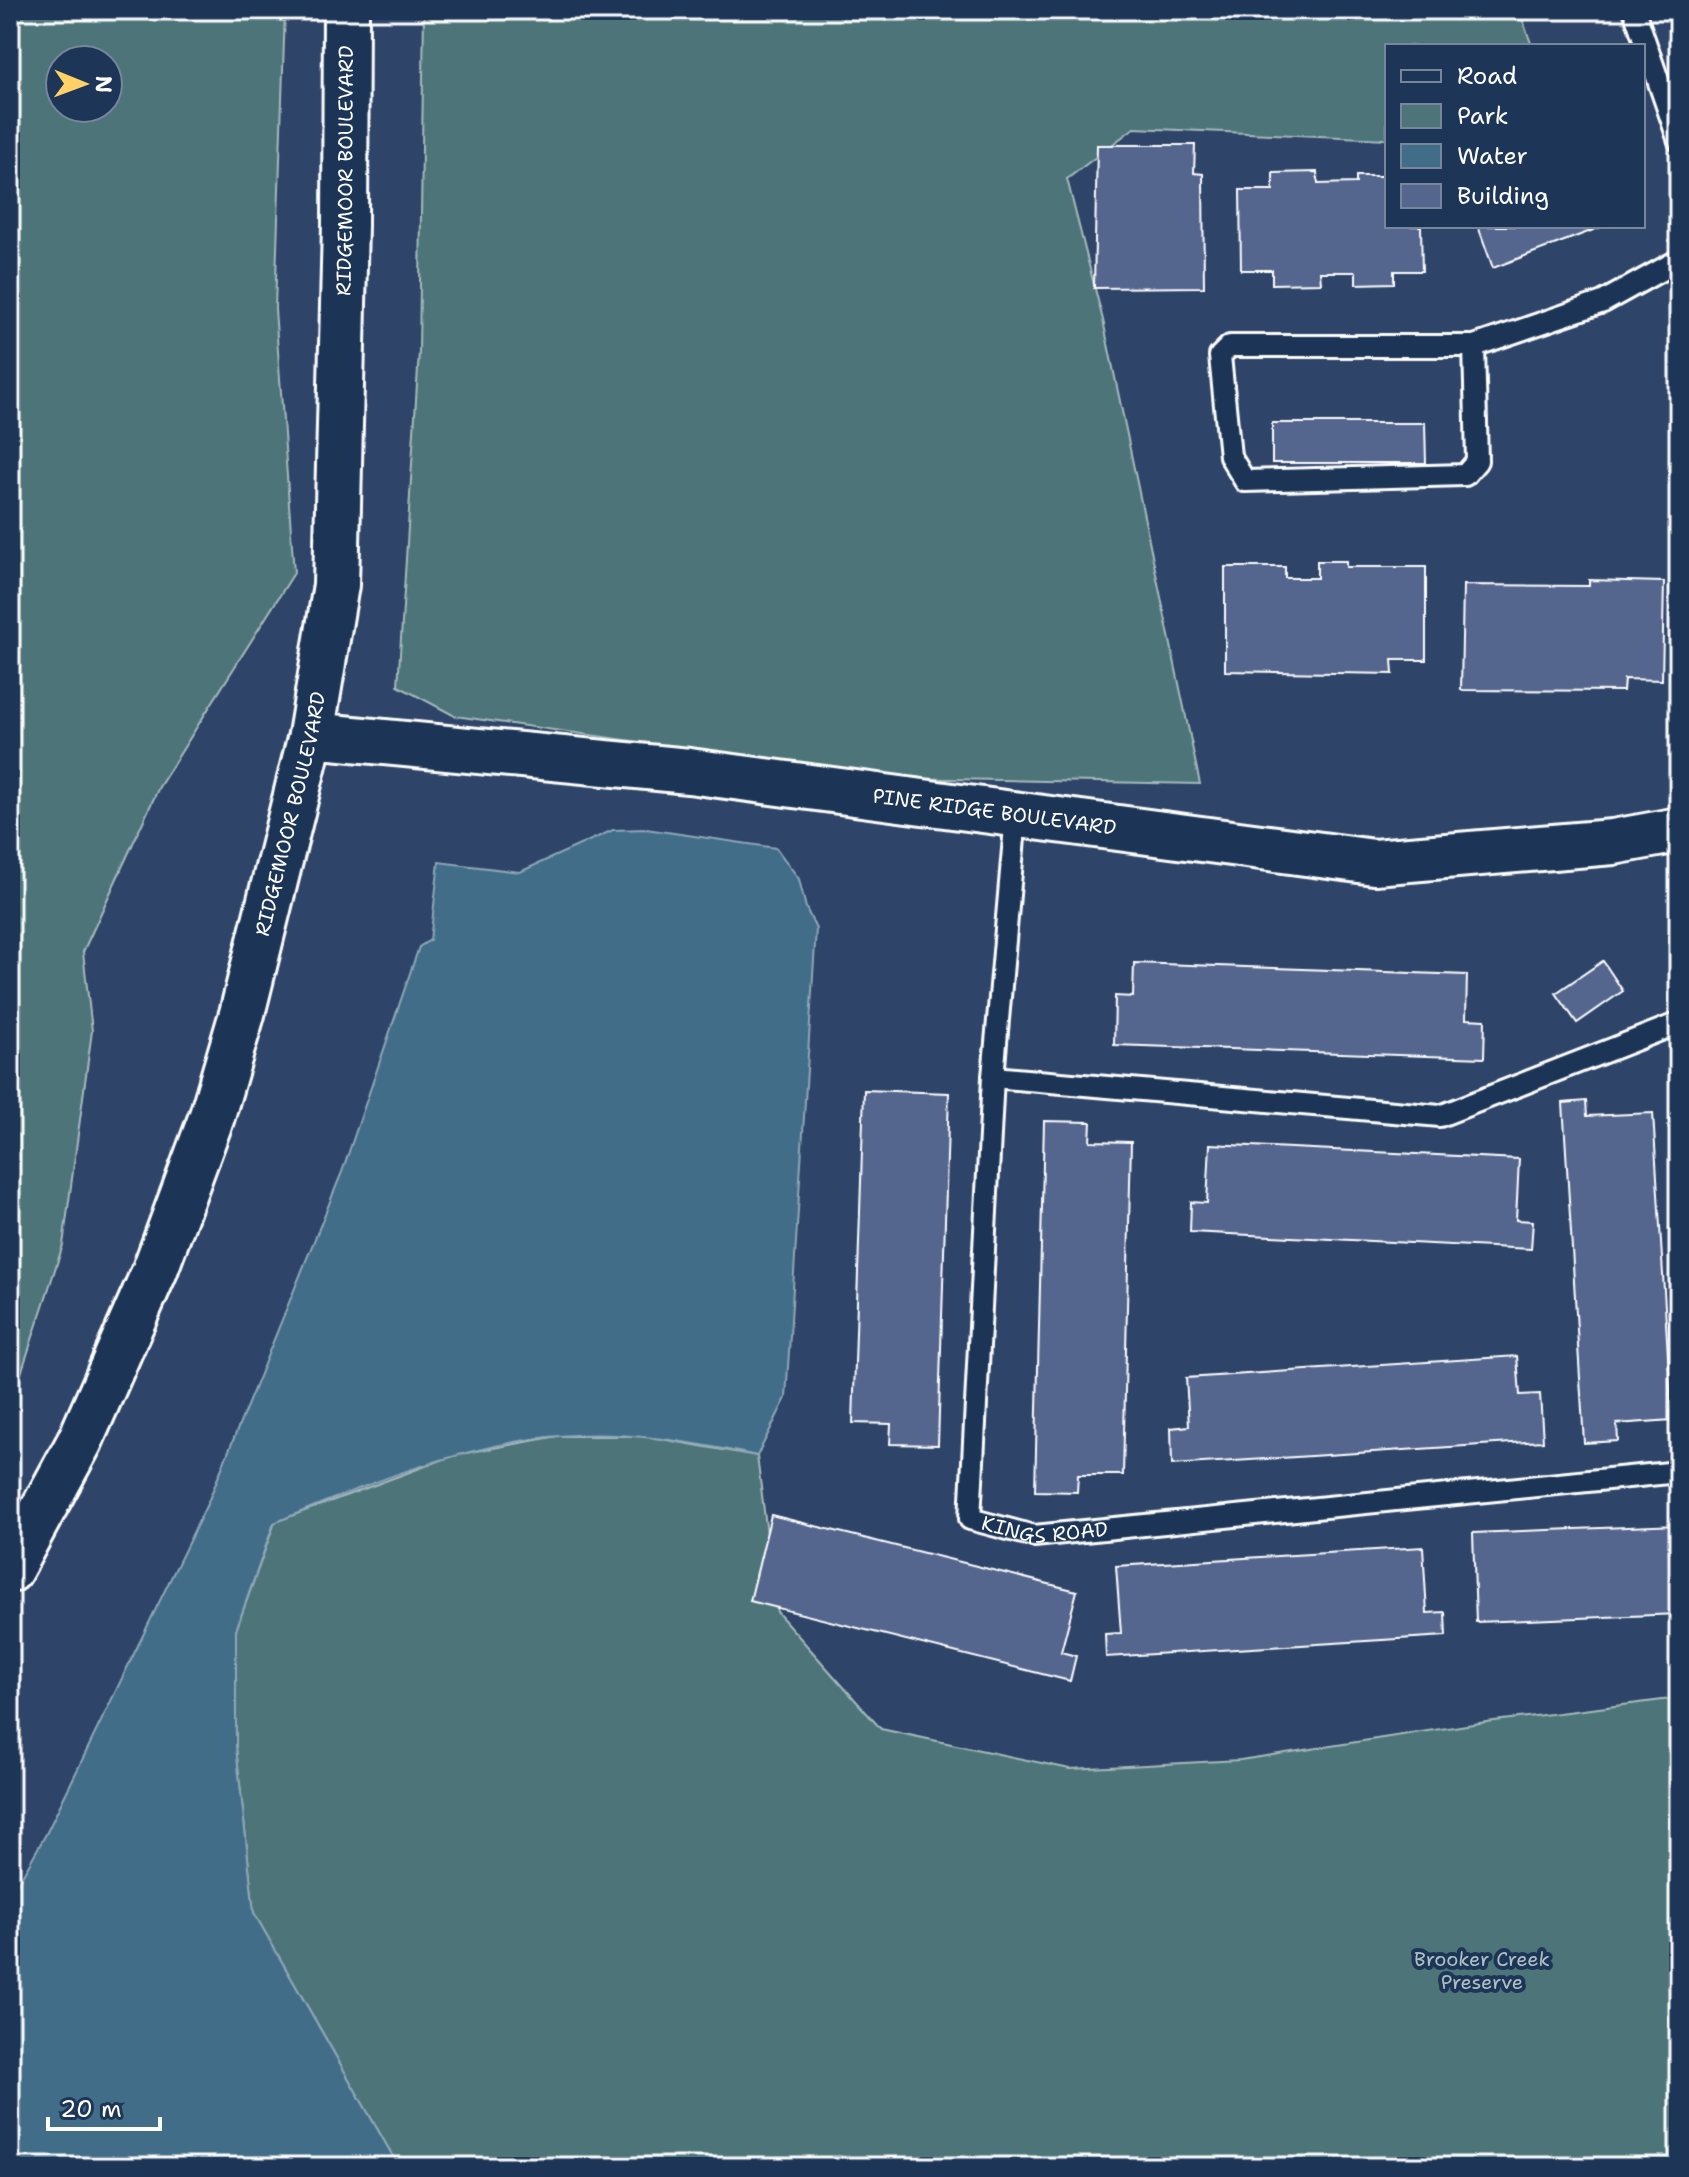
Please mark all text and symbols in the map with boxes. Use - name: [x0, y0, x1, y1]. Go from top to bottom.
- north arrow: [44, 44, 124, 124]
- legend: [1385, 44, 1645, 228]
- street label: RIDGEMOOR BOULEVARD: [330, 45, 359, 296]
- text: Road: [1457, 60, 1517, 92]
- text: N: [89, 75, 118, 93]
- text: Park: [1457, 100, 1509, 132]
- text: Water: [1457, 140, 1528, 172]
- text: Building: [1457, 180, 1549, 212]
- street label: RIDGEMOOR BOULEVARD: [249, 690, 331, 939]
- street label: PINE RIDGE BOULEVARD: [871, 783, 1118, 841]
- street label: KINGS ROAD: [979, 1510, 1109, 1549]
- park label: Brooker Creek Preserve: [1414, 1946, 1550, 1995]
- scale bar: [48, 2081, 160, 2131]
- text: 20 m: [60, 2093, 122, 2125]

